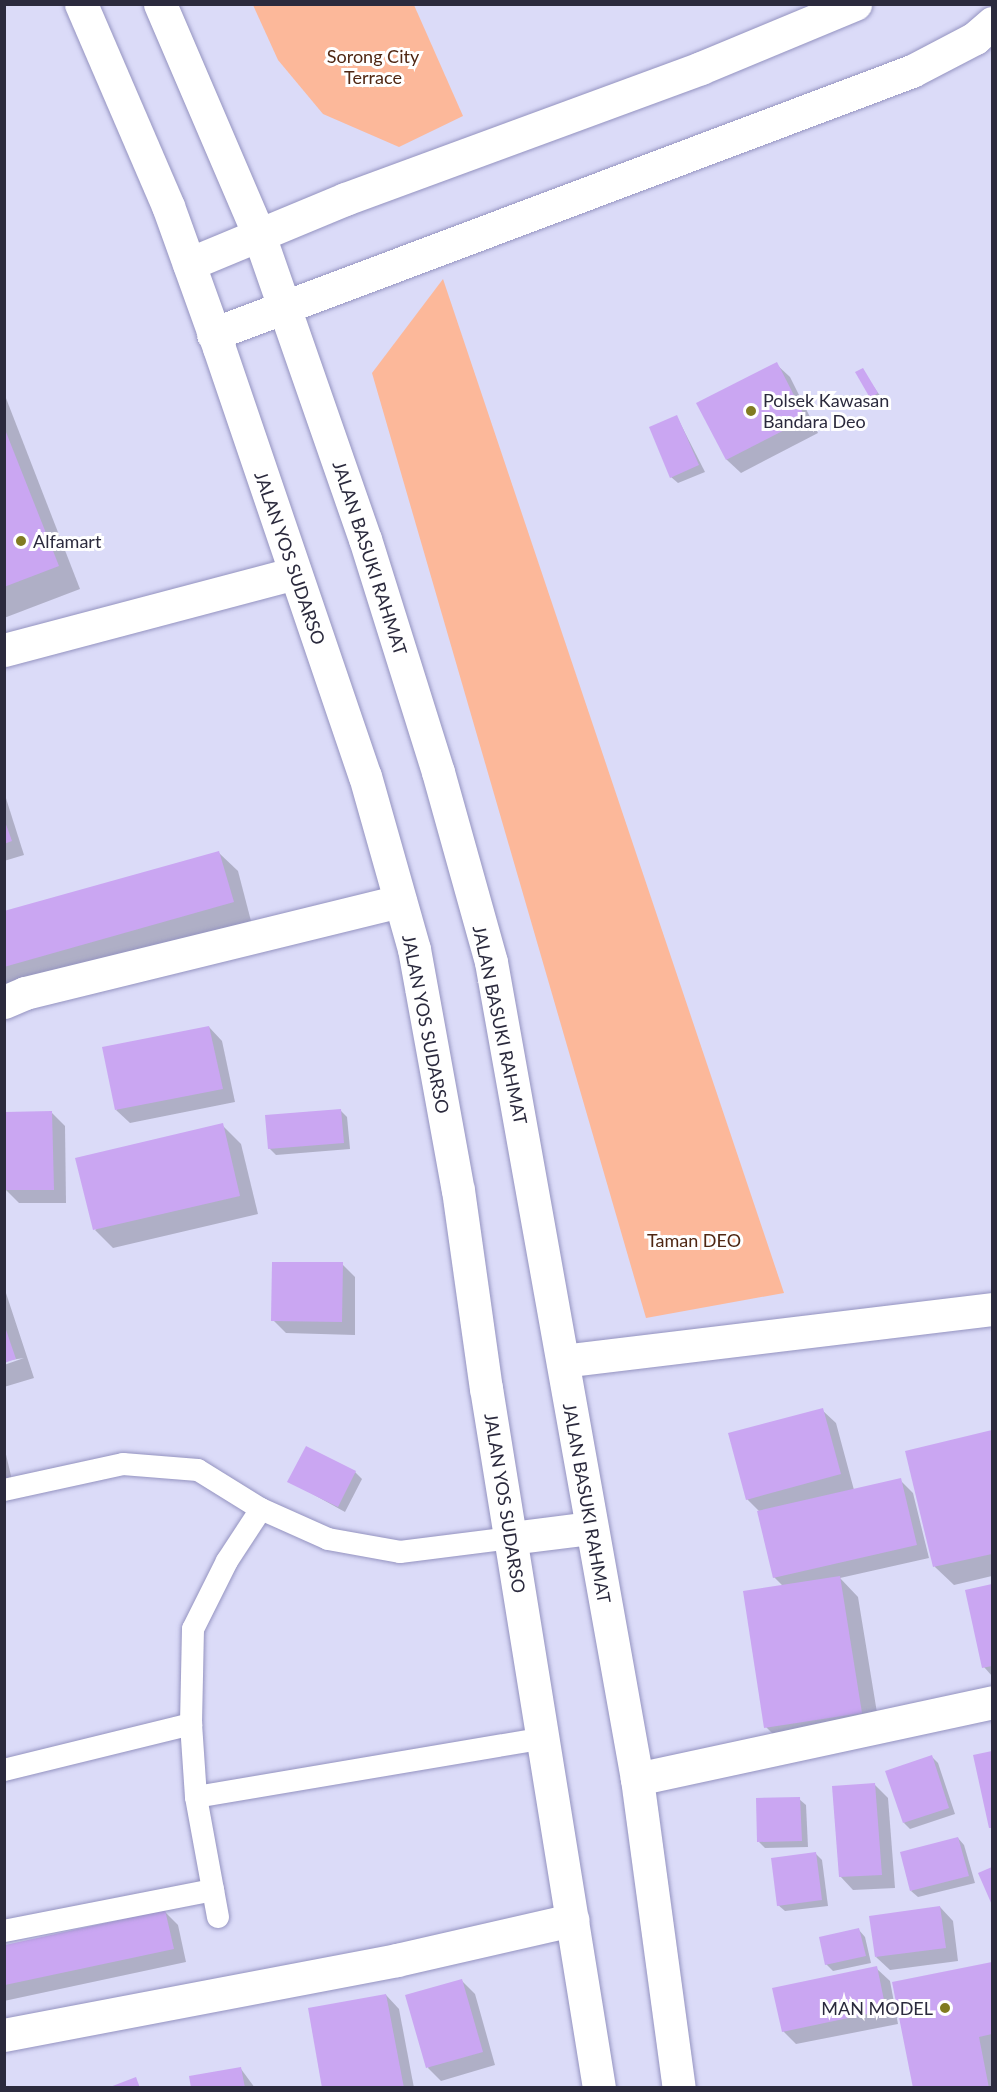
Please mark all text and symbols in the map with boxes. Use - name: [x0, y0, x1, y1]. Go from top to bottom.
- park label: Sorong City Terrace: [327, 46, 419, 88]
- place label: Polsek Kawasan Bandara Deo: [763, 390, 889, 432]
- marker: Polsek Kawasan Bandara Deo: [744, 404, 758, 418]
- street label: JALAN BASUKI RAHMAT: [328, 458, 412, 658]
- street label: JALAN YOS SUDARSO: [250, 468, 330, 648]
- place label: Alfamart: [33, 530, 101, 552]
- marker: Alfamart: [14, 534, 28, 548]
- street label: JALAN BASUKI RAHMAT: [468, 923, 532, 1127]
- street label: JALAN YOS SUDARSO: [398, 932, 454, 1116]
- park label: Taman DEO: [647, 1229, 741, 1251]
- street label: JALAN BASUKI RAHMAT: [559, 1401, 615, 1605]
- street label: JALAN YOS SUDARSO: [480, 1411, 530, 1595]
- place label: MAN MODEL: [821, 1997, 933, 2019]
- marker: MAN MODEL: [938, 2001, 952, 2015]

